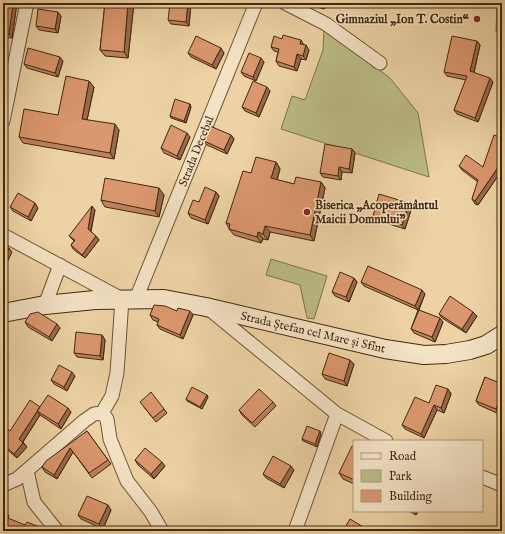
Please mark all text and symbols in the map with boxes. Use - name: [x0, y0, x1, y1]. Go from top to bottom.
- place label: Gimnaziul „Ion T. Costin“: [336, 12, 469, 27]
- marker: Gimnaziul „Ion T. Costin“: [472, 14, 482, 24]
- street label: Strada Decebal: [176, 113, 218, 189]
- place label: Biserica „Acoperământul Maicii Domnului”: [315, 198, 439, 227]
- marker: Biserica „Acoperământul Maicii Domnului”: [302, 207, 312, 217]
- street label: Strada Ștefan cel Mare și Sfînt: [239, 309, 387, 356]
- legend: [353, 440, 483, 512]
- text: Road: [389, 449, 417, 464]
- text: Park: [389, 469, 412, 484]
- text: Building: [389, 489, 433, 504]

